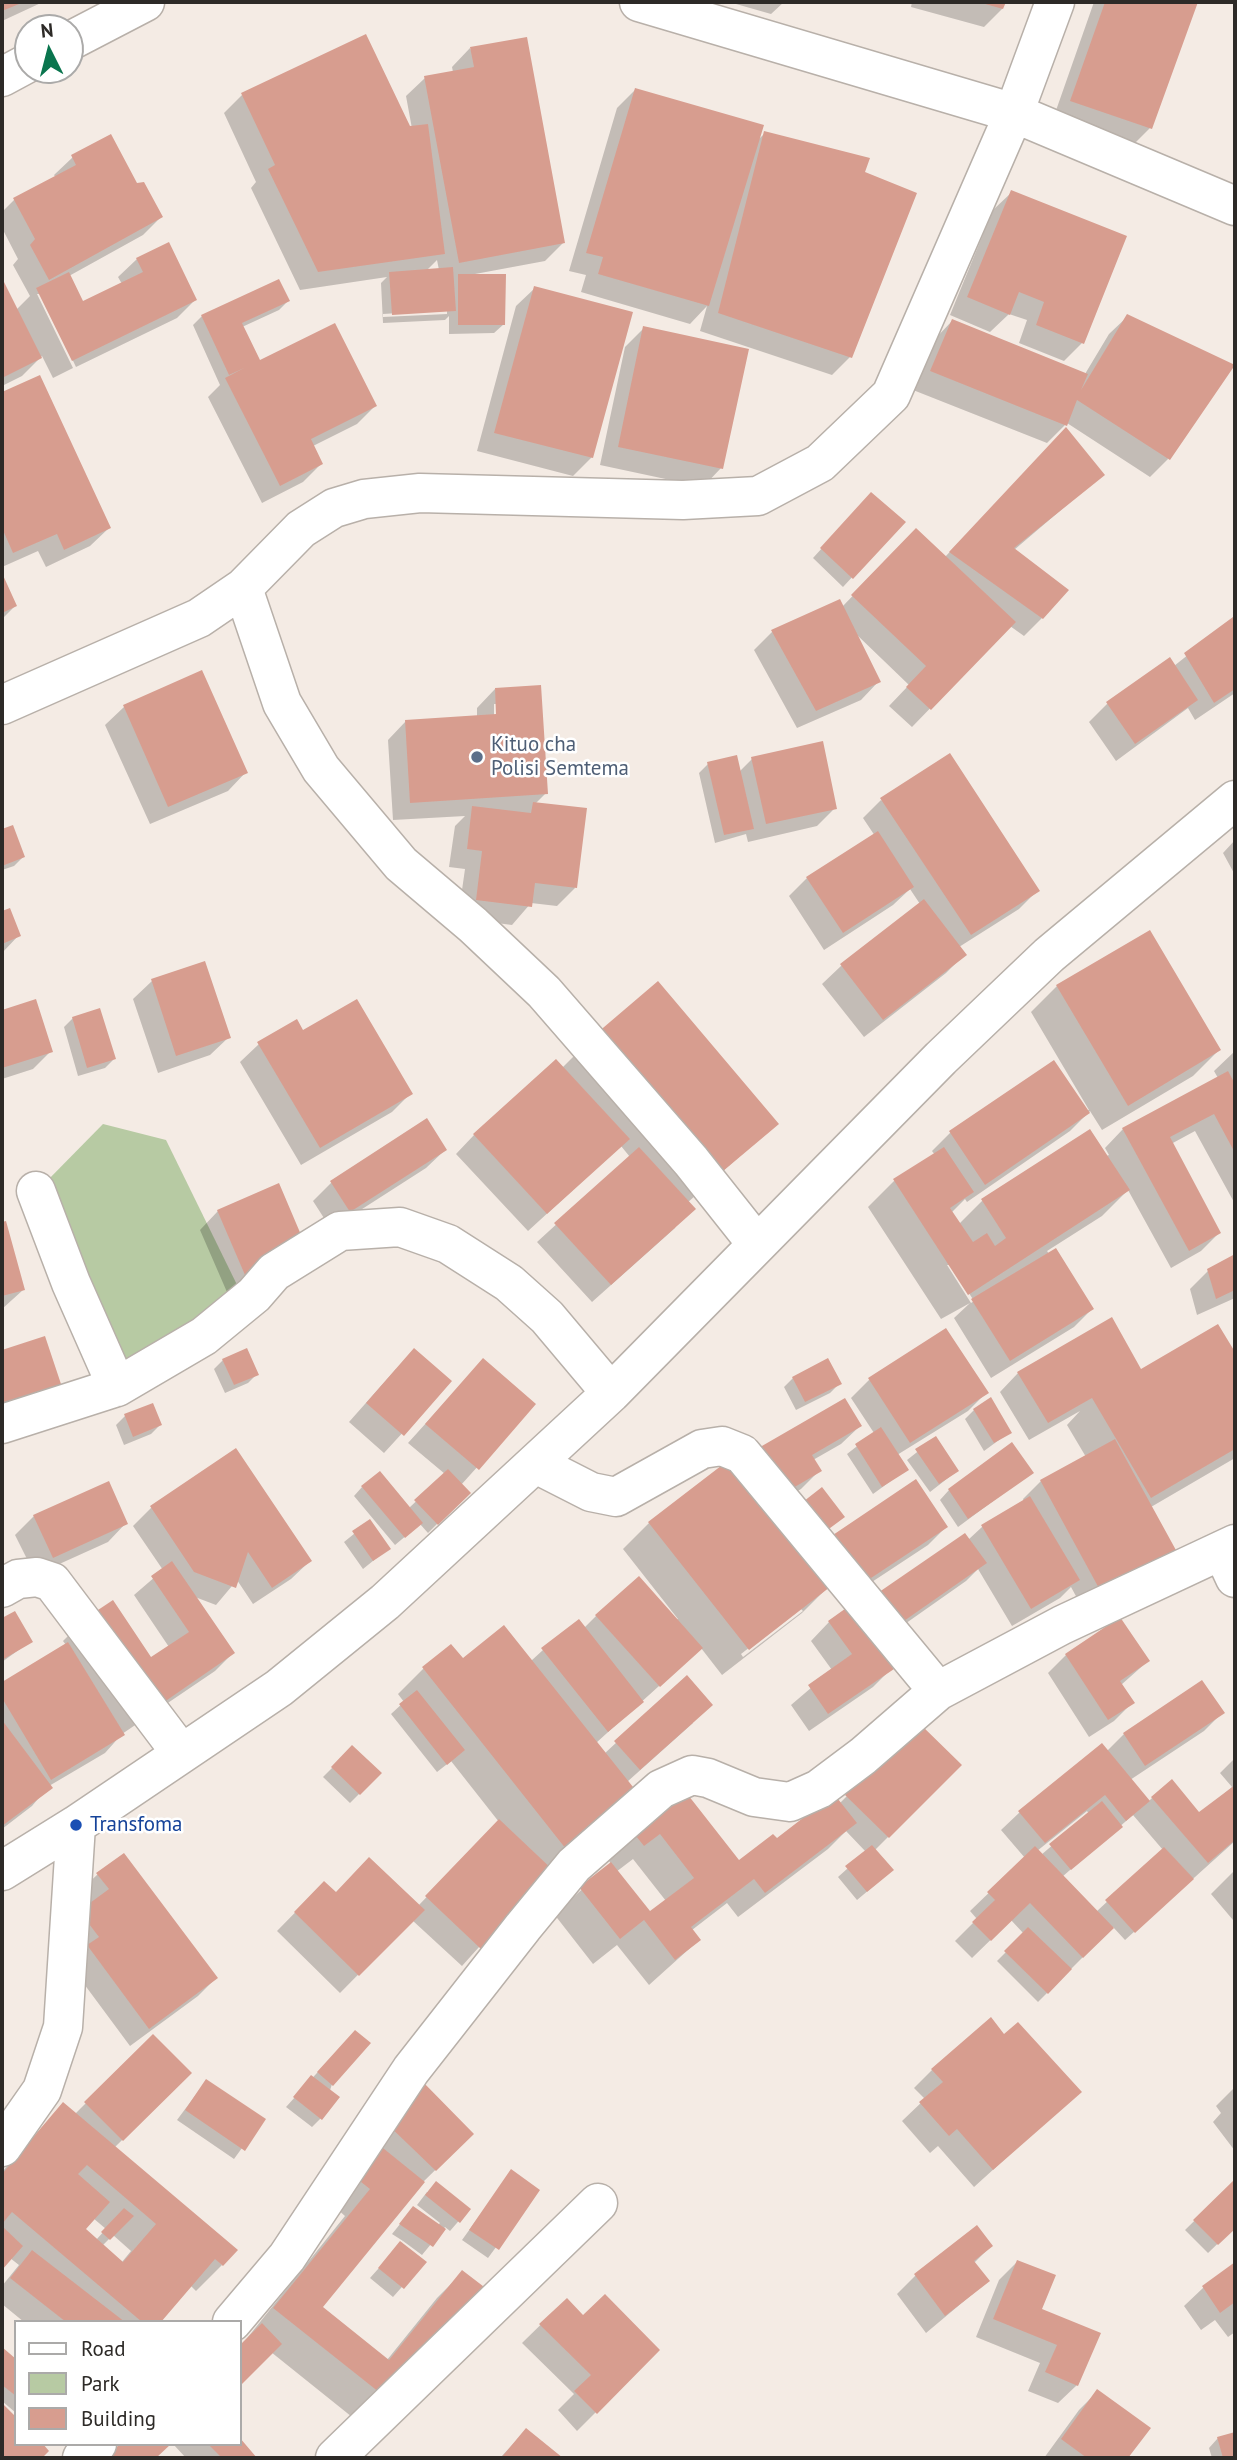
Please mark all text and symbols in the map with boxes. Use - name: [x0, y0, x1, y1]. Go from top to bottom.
- north arrow: [14, 14, 84, 84]
- text: N: [40, 18, 54, 43]
- place label: Kituo cha Polisi Semtema: [491, 732, 629, 782]
- marker: Kituo cha Polisi Semtema: [469, 749, 485, 765]
- place label: Transfoma: [90, 1812, 183, 1838]
- marker: Transfoma: [68, 1817, 84, 1833]
- legend: [14, 2320, 242, 2446]
- text: Road: [81, 2335, 125, 2362]
- text: Park: [81, 2370, 120, 2397]
- text: Building: [81, 2405, 156, 2432]

